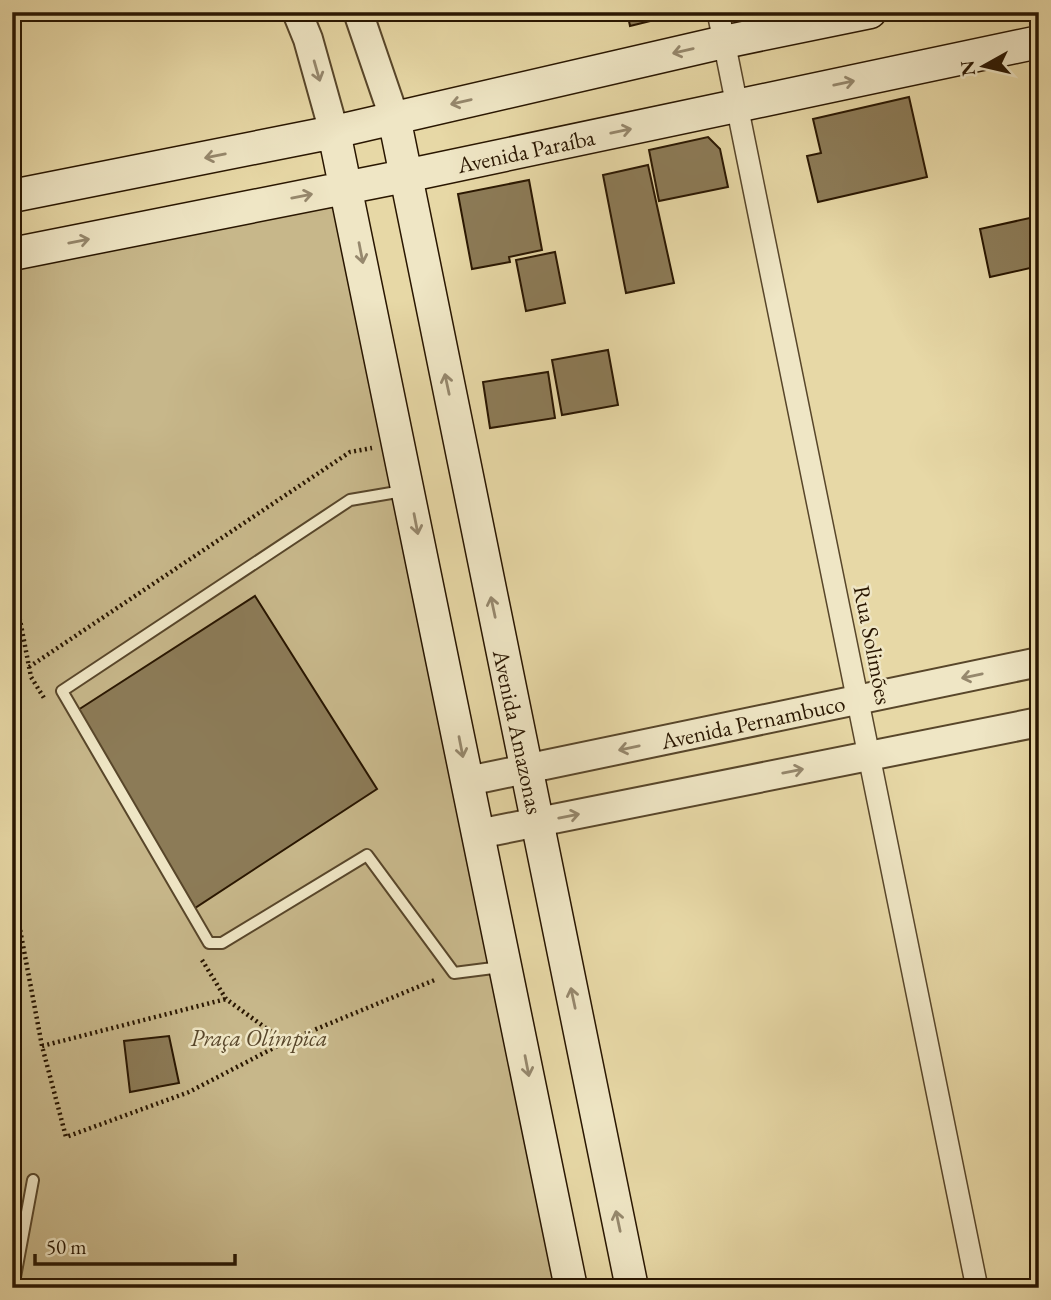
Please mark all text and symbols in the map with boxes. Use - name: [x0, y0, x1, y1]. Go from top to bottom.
- north arrow: [950, 32, 1020, 102]
- one-way arrow: [672, 45, 695, 59]
- text: N: [954, 58, 981, 78]
- one-way arrow: [312, 60, 325, 82]
- one-way arrow: [832, 76, 855, 90]
- one-way arrow: [450, 95, 473, 109]
- street label: Avenida Paraíba: [454, 122, 598, 180]
- one-way arrow: [609, 123, 632, 137]
- one-way arrow: [204, 149, 227, 163]
- one-way arrow: [290, 188, 313, 202]
- one-way arrow: [67, 233, 90, 247]
- one-way arrow: [354, 241, 368, 264]
- one-way arrow: [440, 373, 454, 396]
- one-way arrow: [409, 512, 423, 535]
- street label: Rua Solimões: [847, 583, 899, 707]
- one-way arrow: [485, 596, 499, 619]
- street label: Avenida Amazonas: [486, 646, 550, 817]
- one-way arrow: [961, 670, 984, 684]
- street label: Avenida Pernambuco: [657, 688, 848, 756]
- one-way arrow: [455, 735, 469, 758]
- one-way arrow: [618, 741, 641, 755]
- one-way arrow: [781, 764, 804, 778]
- one-way arrow: [557, 809, 580, 822]
- one-way arrow: [565, 987, 579, 1010]
- park label: Praça Olímpica: [190, 1023, 328, 1053]
- one-way arrow: [521, 1054, 534, 1077]
- one-way arrow: [611, 1210, 625, 1233]
- scale bar: [35, 1223, 234, 1267]
- text: 50 m: [46, 1233, 87, 1260]

